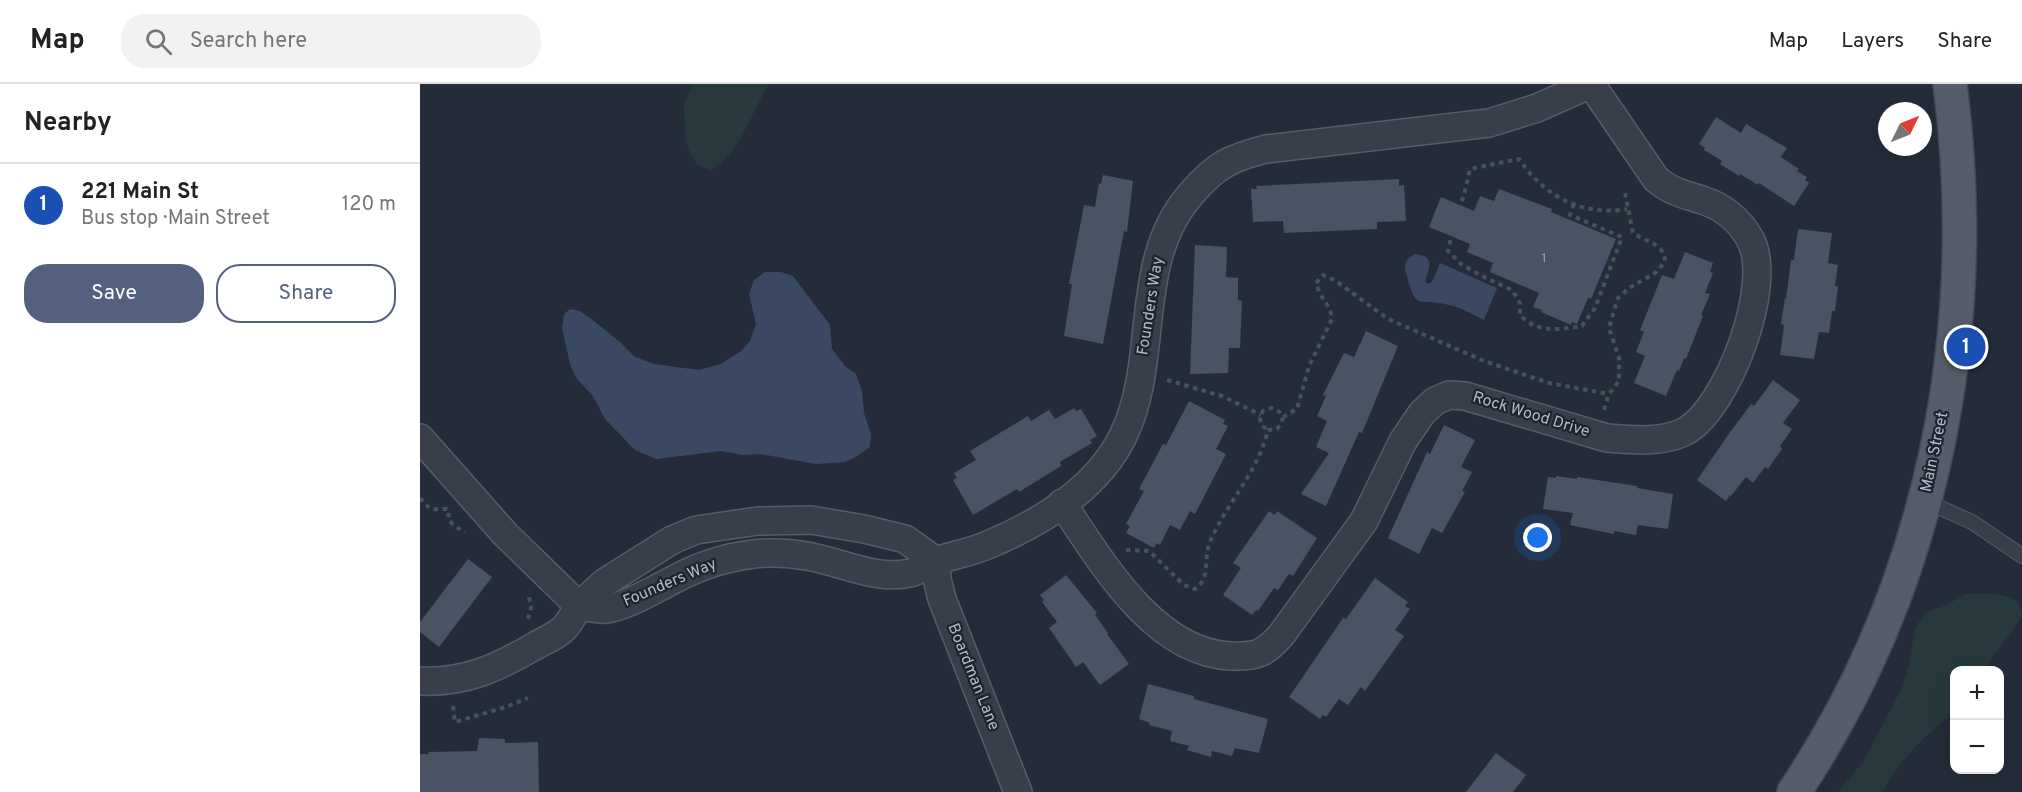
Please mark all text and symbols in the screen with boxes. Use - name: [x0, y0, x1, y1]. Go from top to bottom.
- search box: [121, 14, 541, 68]
- text: Map: [30, 23, 85, 59]
- icon: search: [142, 25, 175, 58]
- text: Search here: [190, 28, 307, 55]
- text: Map: [1769, 28, 1808, 55]
- text: Layers: [1841, 28, 1904, 55]
- text: Share: [1937, 28, 1992, 55]
- north arrow: [1878, 102, 1932, 156]
- text: Nearby: [24, 107, 112, 140]
- text: 221 Main St: [81, 179, 199, 206]
- text: 1: [40, 192, 48, 218]
- text: 120 m: [342, 192, 396, 218]
- text: Bus stop · Main Street: [81, 206, 270, 232]
- house number: 1: [1541, 250, 1547, 267]
- street label: Founders Way: [1133, 255, 1169, 357]
- button: Save: [24, 264, 204, 323]
- button: Share: [216, 264, 396, 323]
- pin: 1: [1946, 324, 1986, 370]
- street label: Rock Wood Drive: [1470, 388, 1592, 442]
- street label: Main Street: [1917, 410, 1953, 494]
- your location: [1523, 523, 1552, 552]
- street label: Founders Way: [620, 554, 720, 612]
- street label: Boardman Lane: [942, 621, 1004, 733]
- map controls: [1950, 666, 2004, 774]
- button: +: [1950, 666, 2004, 720]
- button: −: [1950, 720, 2004, 774]

